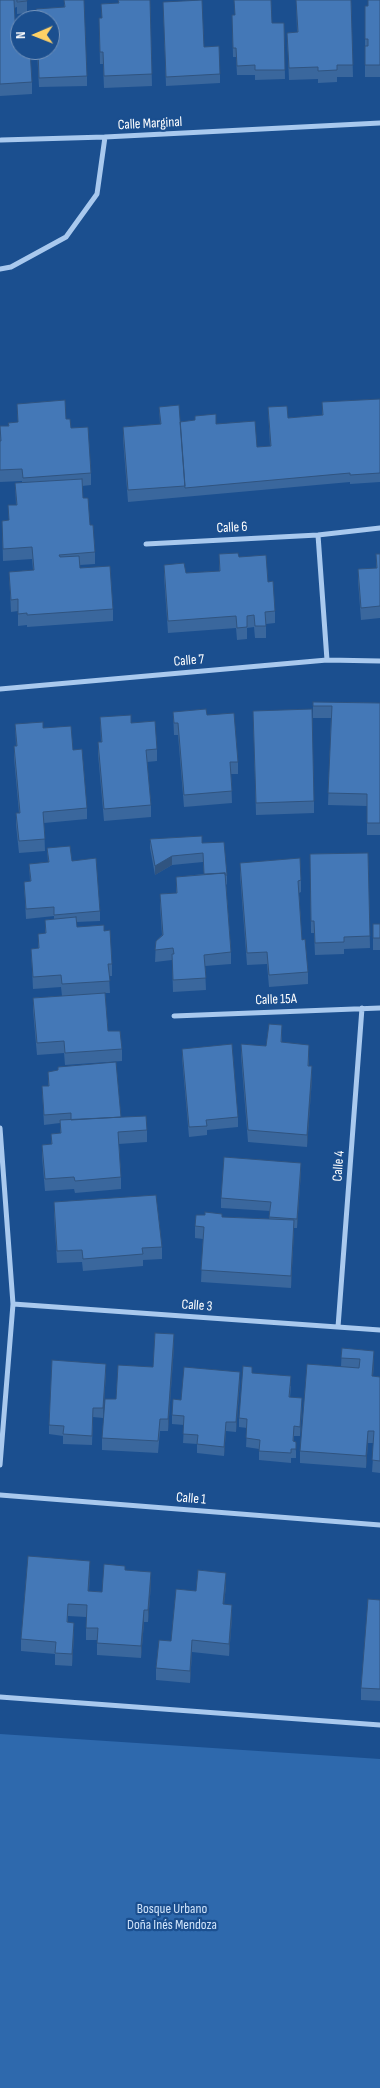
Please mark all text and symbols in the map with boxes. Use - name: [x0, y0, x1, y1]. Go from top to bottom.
- north arrow: [10, 10, 60, 60]
- text: N: [12, 31, 29, 39]
- street label: Calle Marginal: [117, 114, 183, 134]
- street label: Calle 6: [216, 519, 248, 537]
- street label: Calle 7: [173, 651, 205, 671]
- street label: Calle 15A: [255, 991, 297, 1009]
- street label: Calle 4: [330, 1150, 348, 1182]
- street label: Calle 3: [181, 1297, 213, 1315]
- street label: Calle 1: [175, 1489, 207, 1509]
- park label: Bosque Urbano Doña Inés Mendoza: [127, 1901, 217, 1934]

